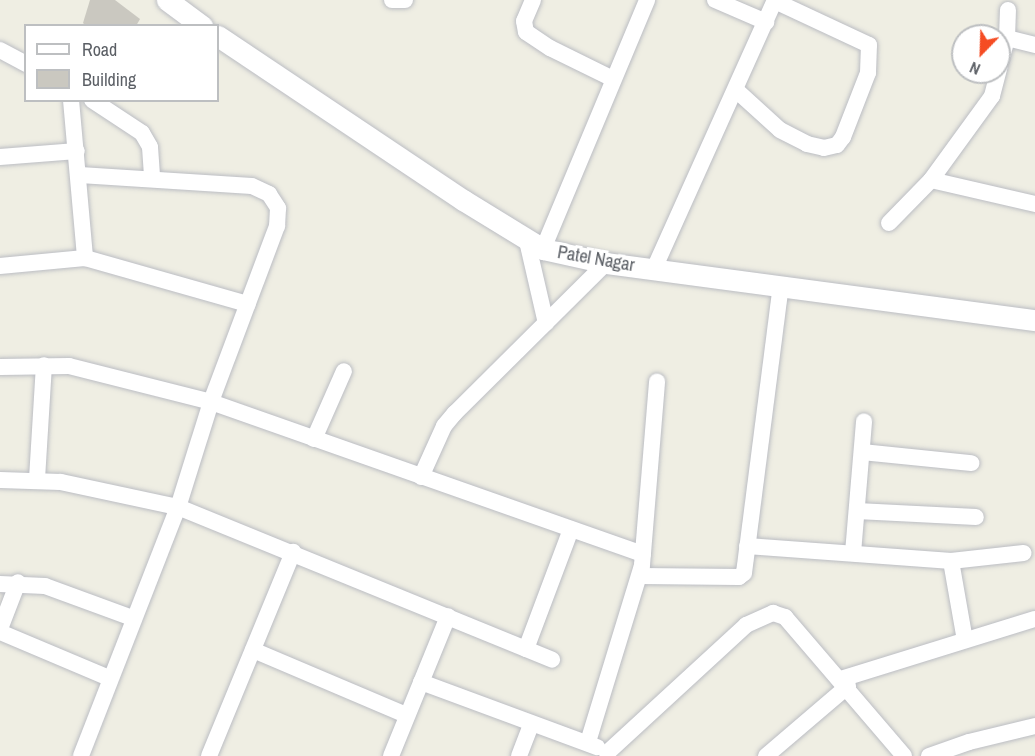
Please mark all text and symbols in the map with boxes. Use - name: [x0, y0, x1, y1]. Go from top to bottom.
- legend: [24, 24, 219, 102]
- north arrow: [951, 24, 1011, 84]
- text: Road: [82, 37, 117, 62]
- text: N: [966, 57, 983, 81]
- text: Building: [82, 67, 136, 92]
- street label: Patel Nagar: [556, 242, 636, 276]

